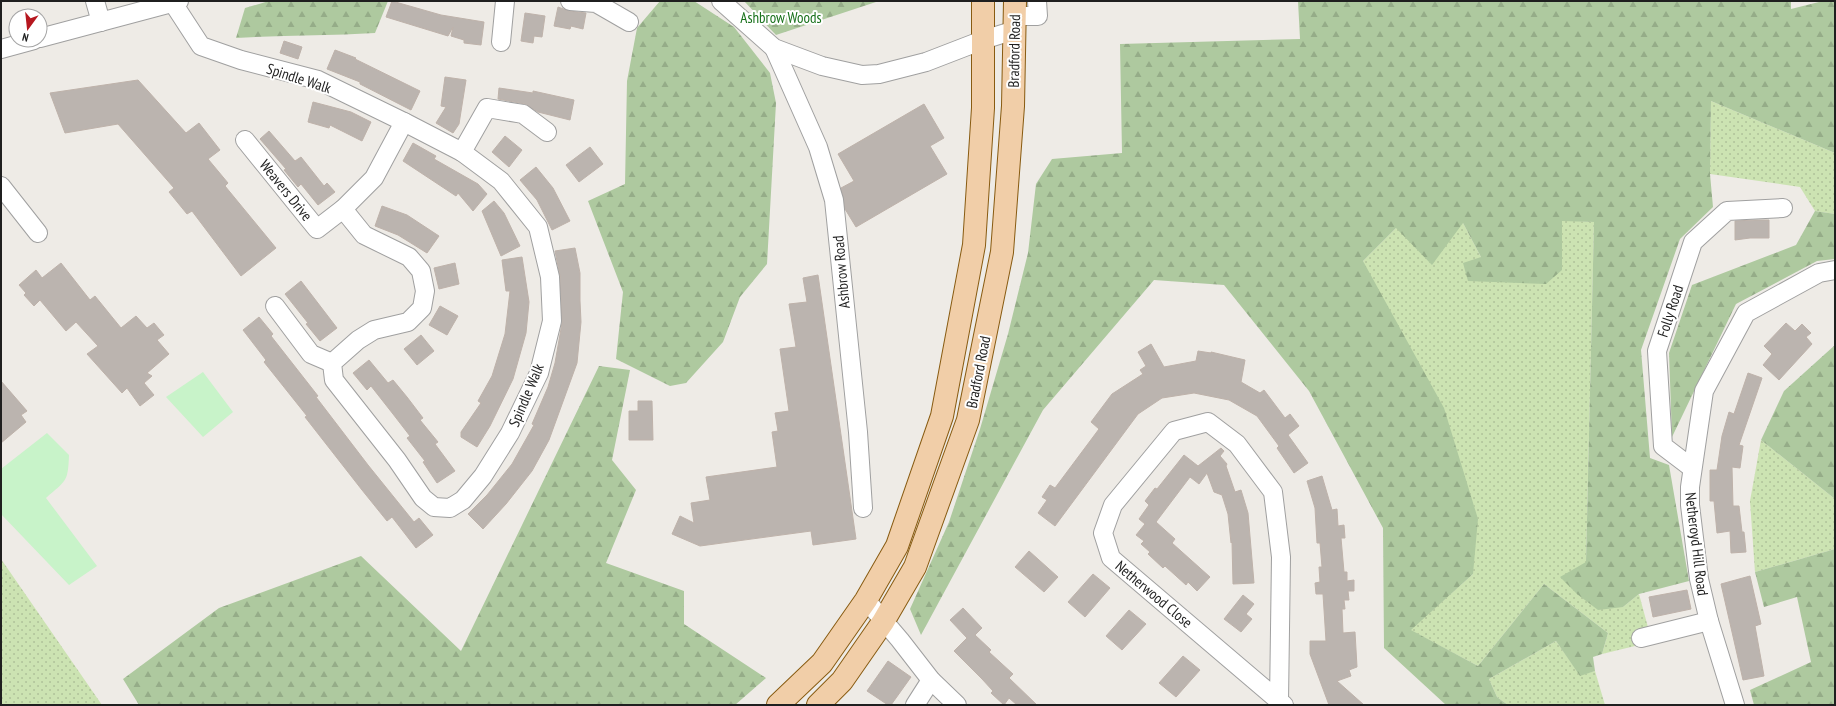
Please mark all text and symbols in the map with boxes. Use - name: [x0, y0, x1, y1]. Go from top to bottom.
- north arrow: [8, 8, 48, 48]
- park label: Ashbrow Woods: [740, 8, 822, 27]
- street label: Bradford Road: [1004, 14, 1024, 88]
- text: N: [21, 30, 30, 45]
- street label: Spindle Walk: [264, 59, 334, 97]
- street label: Weavers Drive: [256, 156, 316, 224]
- street label: Ashbrow Road: [828, 235, 854, 309]
- street label: Folly Road: [1653, 283, 1687, 339]
- street label: Bradford Road: [962, 334, 994, 410]
- street label: Spindle Walk: [504, 360, 548, 429]
- street label: Netheroyd Hill Road: [1681, 491, 1713, 597]
- street label: Netherwood Close: [1112, 556, 1196, 632]

